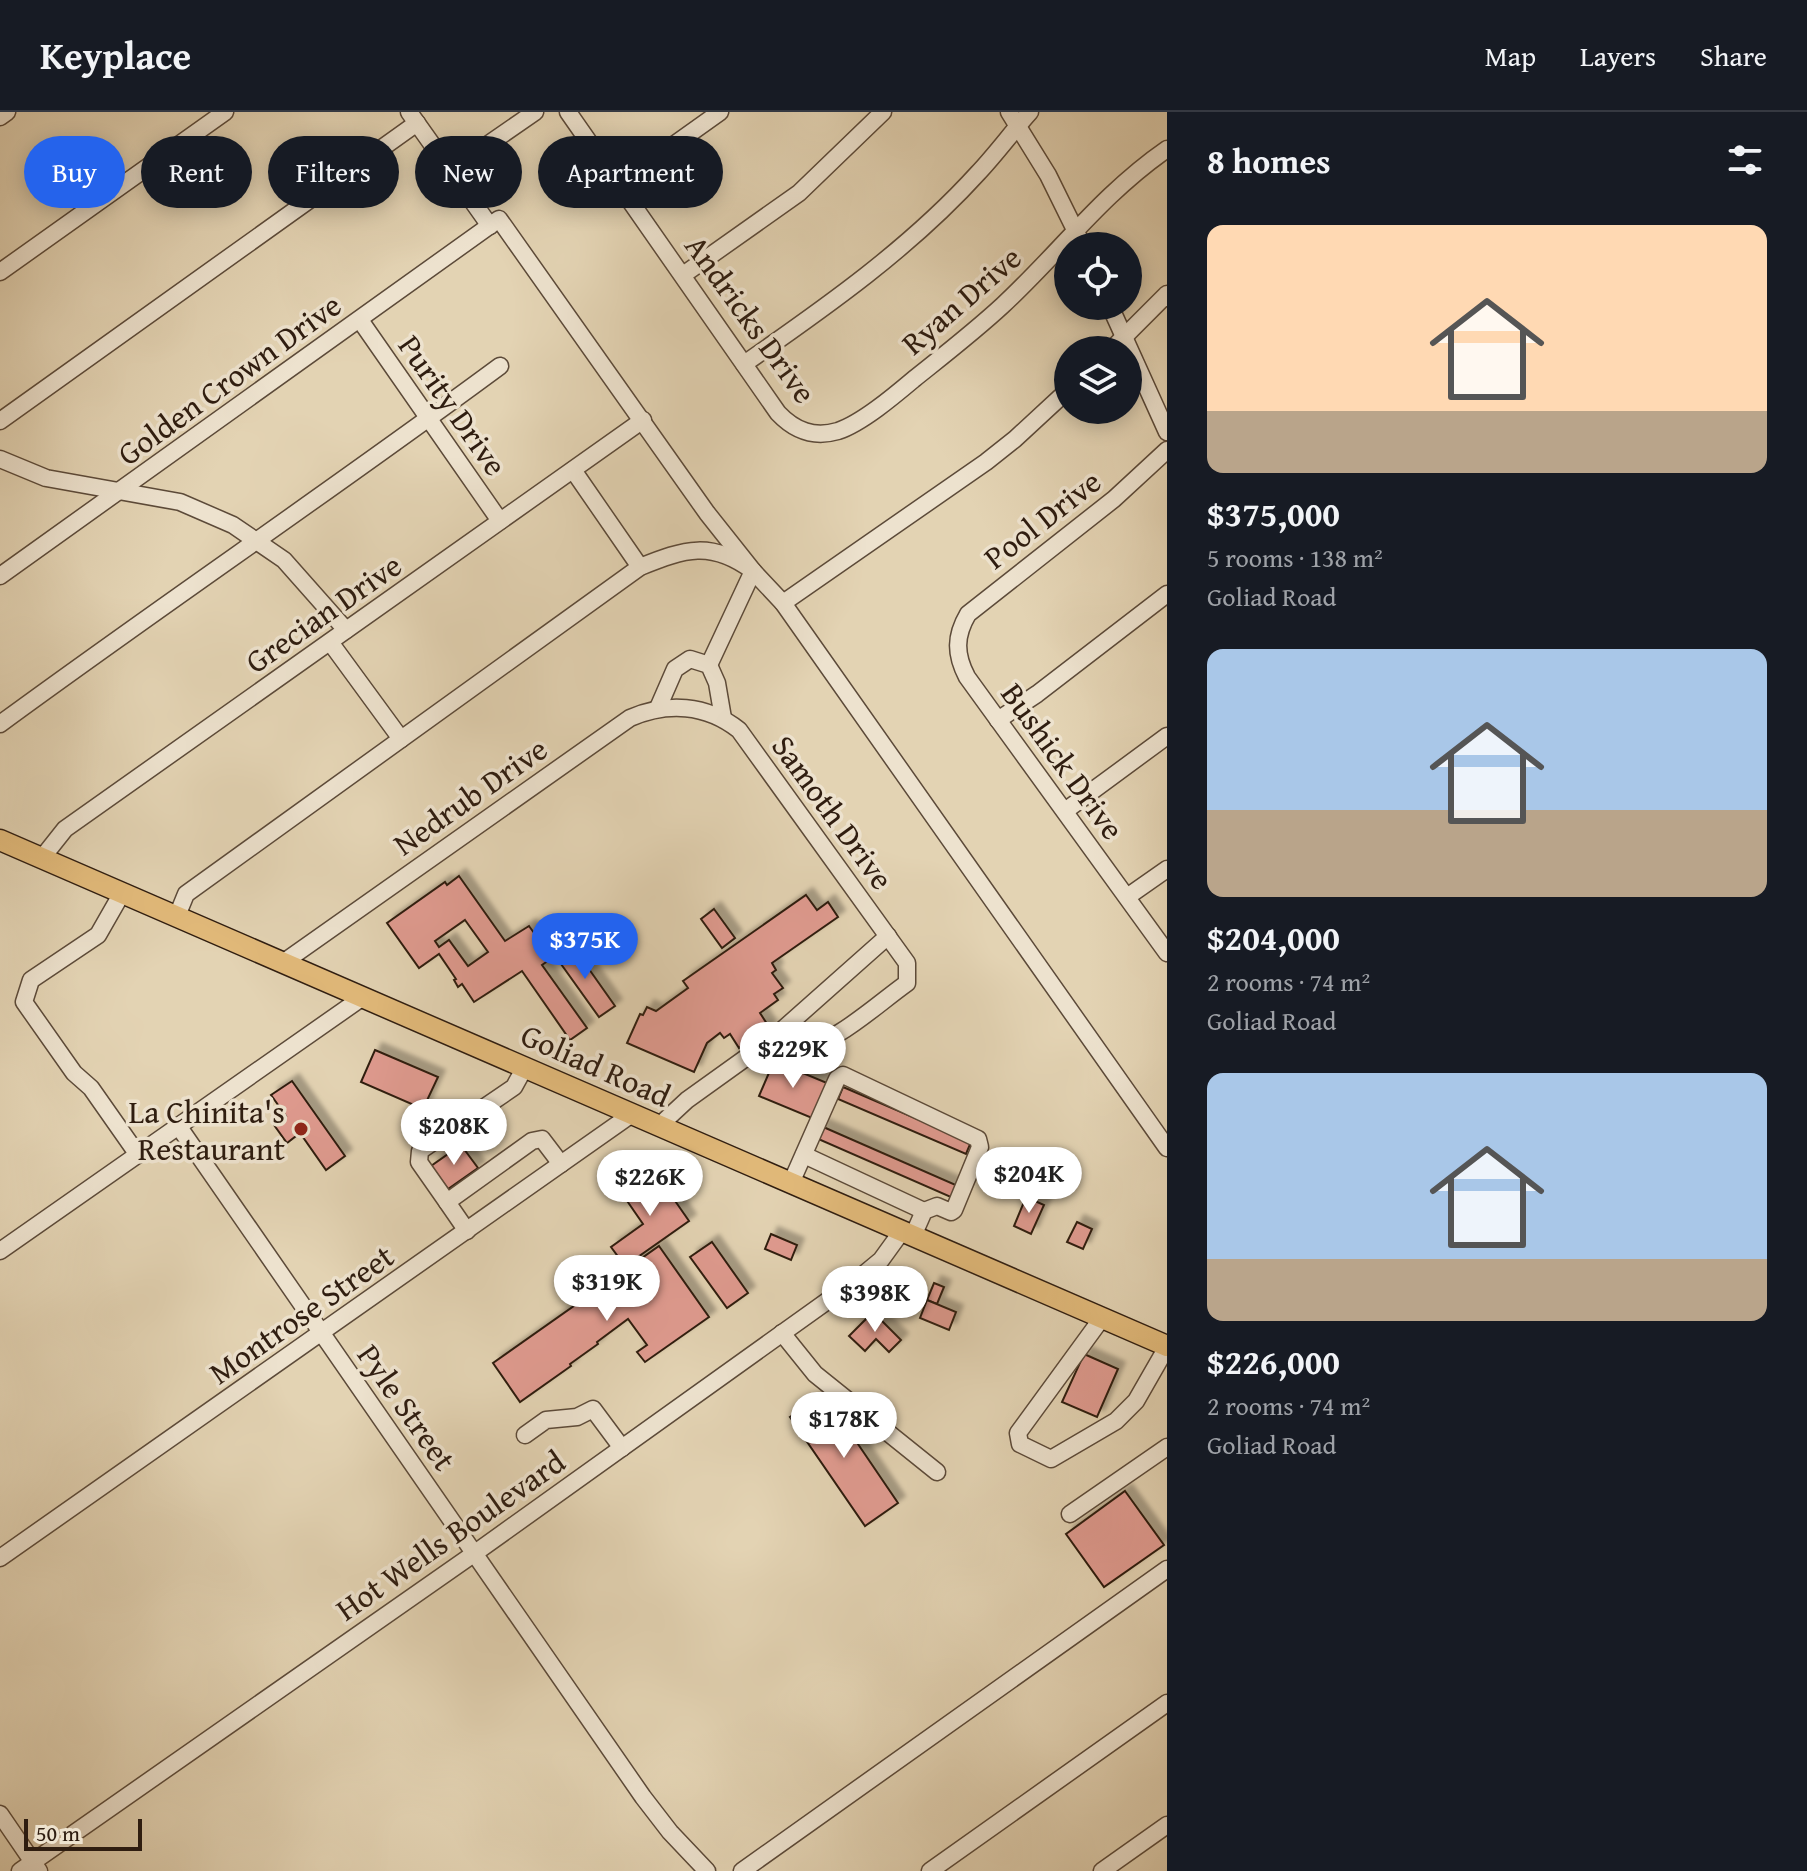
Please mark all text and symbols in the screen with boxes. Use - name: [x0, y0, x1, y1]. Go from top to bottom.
- text: Keyplace: [40, 27, 191, 83]
- text: Map: [1485, 35, 1536, 76]
- text: Layers: [1580, 35, 1656, 76]
- text: Share: [1700, 35, 1767, 76]
- chip: Buy: [24, 136, 125, 208]
- chip: Rent: [141, 136, 252, 208]
- chip: Filters: [268, 136, 399, 208]
- chip: New: [415, 136, 522, 208]
- chip: Apartment: [538, 136, 723, 208]
- text: 8 homes: [1207, 136, 1331, 185]
- icon: filters: [1723, 138, 1767, 182]
- street label: Andricks Drive: [674, 225, 828, 413]
- map controls: [1054, 232, 1142, 424]
- button: locate: [1054, 232, 1142, 320]
- street label: Ryan Drive: [891, 234, 1031, 366]
- icon: home: [1415, 277, 1559, 421]
- street label: Golden Crown Drive: [107, 282, 351, 476]
- street label: Purity Drive: [387, 325, 519, 485]
- button: layers: [1054, 336, 1142, 424]
- street label: Pool Drive: [973, 458, 1111, 580]
- text: $375,000: [1207, 489, 1340, 538]
- text: 5 rooms · 138 m²: [1207, 538, 1383, 577]
- street label: Grecian Drive: [235, 542, 411, 684]
- text: Goliad Road: [1207, 577, 1336, 616]
- street label: Bushick Drive: [990, 673, 1136, 849]
- icon: home: [1415, 701, 1559, 845]
- street label: Nedrub Drive: [383, 725, 557, 867]
- street label: Samoth Drive: [761, 725, 905, 899]
- pin: $375K: [529, 913, 641, 981]
- text: $204,000: [1207, 913, 1340, 962]
- text: $375K: [550, 919, 620, 958]
- text: 2 rooms · 74 m²: [1207, 962, 1370, 1001]
- text: Goliad Road: [1207, 1001, 1336, 1040]
- street label: Goliad Road: [514, 1011, 678, 1119]
- pin: $229K: [737, 1022, 849, 1090]
- text: $229K: [758, 1028, 828, 1067]
- place label: La Chinita's Restaurant: [129, 1088, 285, 1172]
- pin: $208K: [398, 1099, 510, 1167]
- text: $208K: [419, 1105, 489, 1144]
- marker: La Chinita's Restaurant: [292, 1120, 310, 1138]
- icon: home: [1415, 1125, 1559, 1269]
- pin: $204K: [973, 1147, 1085, 1215]
- pin: $226K: [594, 1150, 706, 1218]
- text: $204K: [994, 1153, 1064, 1192]
- text: $226K: [615, 1156, 685, 1195]
- street label: Montrose Street: [199, 1233, 403, 1395]
- pin: $319K: [551, 1255, 663, 1323]
- text: $319K: [572, 1261, 642, 1300]
- pin: $398K: [819, 1266, 931, 1334]
- text: $398K: [840, 1272, 910, 1311]
- street label: Pyle Street: [346, 1334, 468, 1480]
- text: $226,000: [1207, 1337, 1340, 1386]
- text: 2 rooms · 74 m²: [1207, 1386, 1370, 1425]
- pin: $178K: [788, 1392, 900, 1460]
- text: $178K: [809, 1398, 879, 1437]
- text: Goliad Road: [1207, 1425, 1336, 1464]
- street label: Hot Wells Boulevard: [326, 1438, 574, 1632]
- scale bar: [24, 1815, 142, 1851]
- text: 50 m: [36, 1817, 80, 1849]

